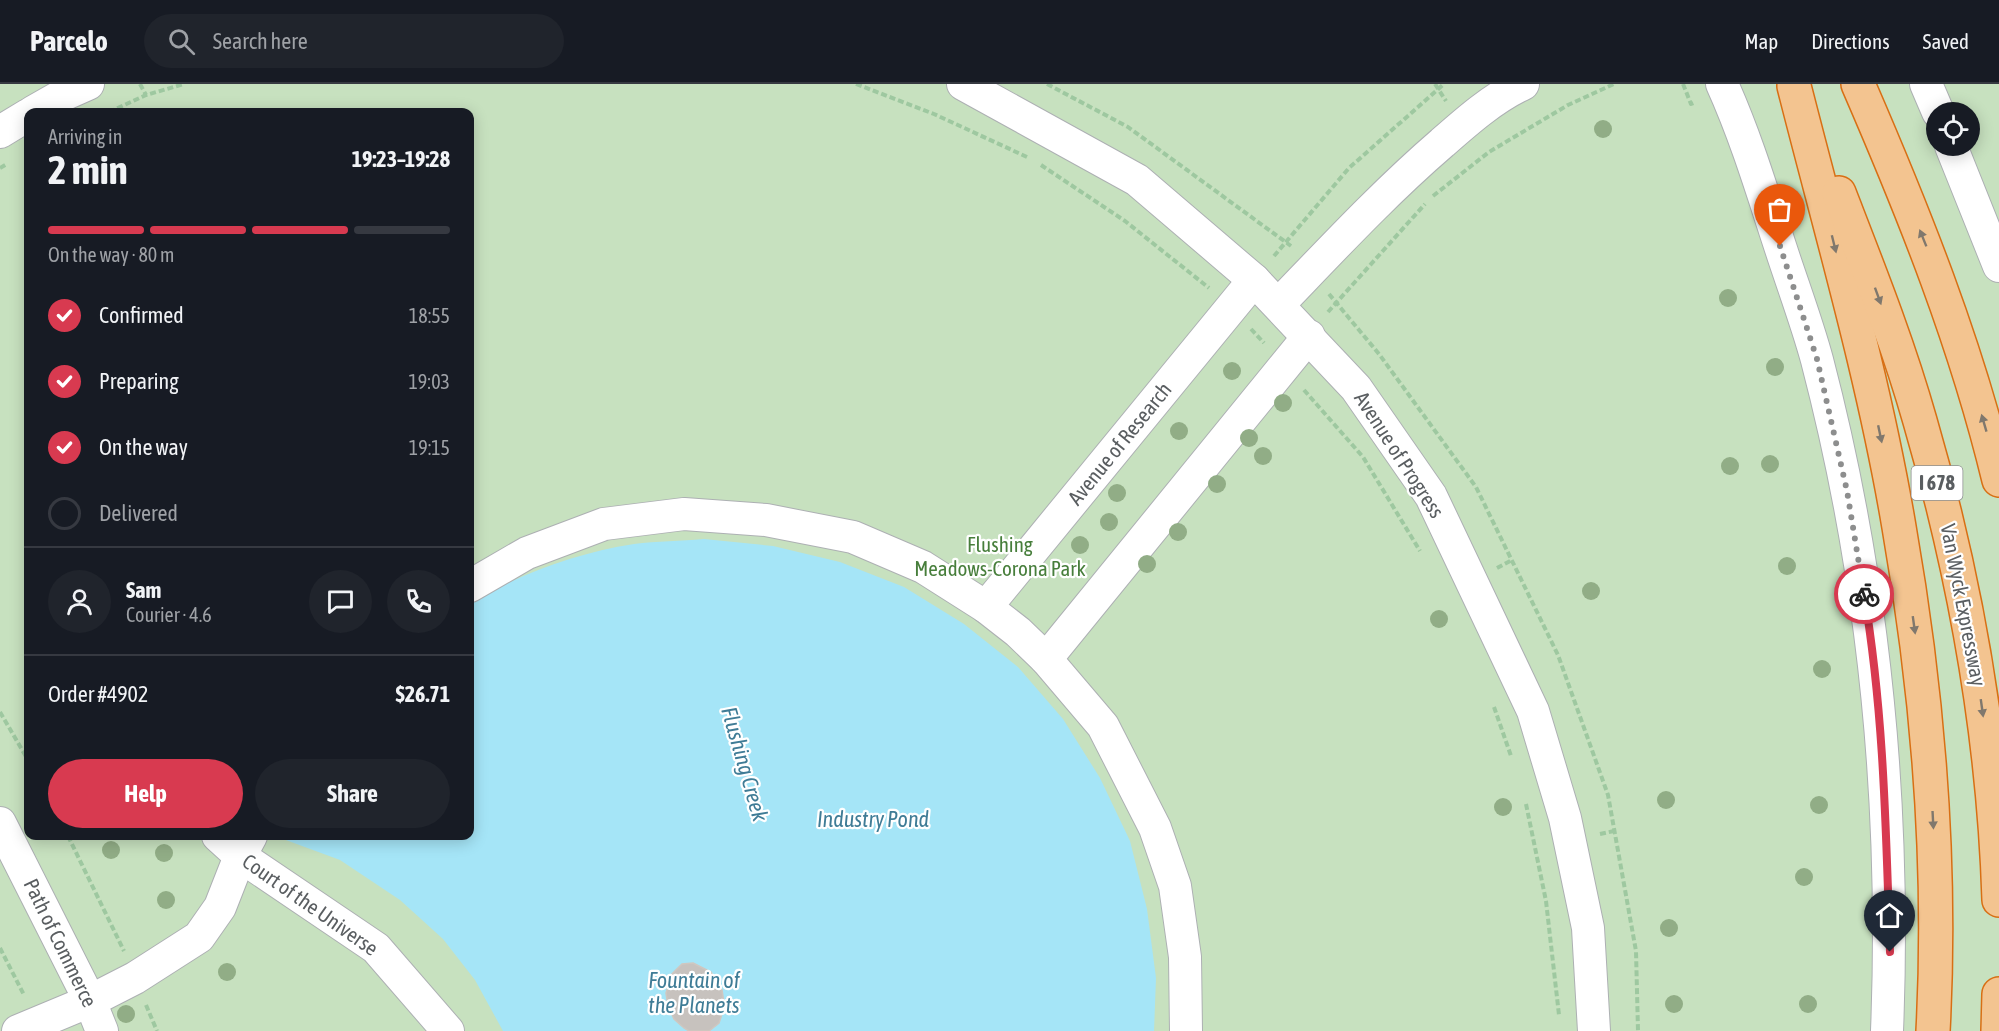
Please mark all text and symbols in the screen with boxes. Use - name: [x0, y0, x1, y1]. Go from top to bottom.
- search box: [144, 14, 564, 68]
- text: Parcelo: [30, 25, 108, 57]
- icon: search: [165, 25, 198, 58]
- text: Search here: [213, 28, 308, 54]
- text: Map: [1744, 29, 1778, 53]
- text: Directions: [1811, 29, 1890, 53]
- text: Saved: [1923, 29, 1969, 53]
- map controls: [1926, 102, 1980, 156]
- button: locate: [1926, 102, 1980, 156]
- text: Arriving in: [48, 125, 122, 148]
- text: 19:23–19:28: [352, 146, 450, 172]
- text: 2 min: [48, 148, 128, 192]
- pin: [1754, 184, 1805, 246]
- icon: bag: [1763, 193, 1796, 226]
- one-way arrow: [1918, 229, 1927, 247]
- one-way arrow: [1829, 235, 1839, 253]
- text: On the way · 80 m: [48, 243, 174, 266]
- one-way arrow: [1874, 287, 1884, 305]
- icon: check: [48, 299, 81, 332]
- text: Confirmed: [99, 302, 184, 328]
- text: 18:55: [409, 304, 450, 327]
- icon: check: [48, 365, 81, 398]
- text: Preparing: [99, 368, 179, 394]
- text: 19:03: [408, 370, 450, 393]
- street label: Avenue of Research: [1063, 377, 1176, 509]
- street label: Avenue of Progress: [1350, 387, 1450, 522]
- one-way arrow: [1979, 414, 1988, 432]
- one-way arrow: [1876, 424, 1886, 443]
- icon: check: [48, 431, 81, 464]
- text: On the way: [99, 434, 188, 460]
- text: 19:15: [409, 436, 450, 459]
- road number: I 678: [1912, 466, 1962, 500]
- text: Delivered: [99, 500, 178, 526]
- street label: Van Wyck Expressway: [1936, 522, 1992, 688]
- park label: Flushing Meadows-Corona Park: [914, 532, 1086, 580]
- courier: [1834, 564, 1894, 624]
- button: person: [48, 570, 111, 633]
- button: chat: [309, 570, 372, 633]
- button: phone: [387, 570, 450, 633]
- text: Sam: [126, 577, 161, 603]
- icon: bike: [1848, 578, 1881, 611]
- text: Courier · 4.6: [126, 603, 212, 626]
- one-way arrow: [1910, 616, 1919, 635]
- text: Order #4902: [48, 681, 148, 707]
- text: $26.71: [395, 681, 450, 707]
- one-way arrow: [1977, 699, 1986, 718]
- water label: Flushing Creek: [716, 704, 774, 825]
- button: Help: [48, 759, 243, 828]
- button: Share: [255, 759, 450, 828]
- water label: Industry Pond: [817, 806, 929, 832]
- one-way arrow: [1928, 810, 1937, 829]
- street label: Court of the Universe: [238, 848, 383, 960]
- street label: Path of Commerce: [19, 874, 102, 1011]
- pin: [1864, 890, 1915, 952]
- icon: home: [1873, 899, 1906, 932]
- water label: Fountain of the Planets: [648, 967, 741, 1018]

